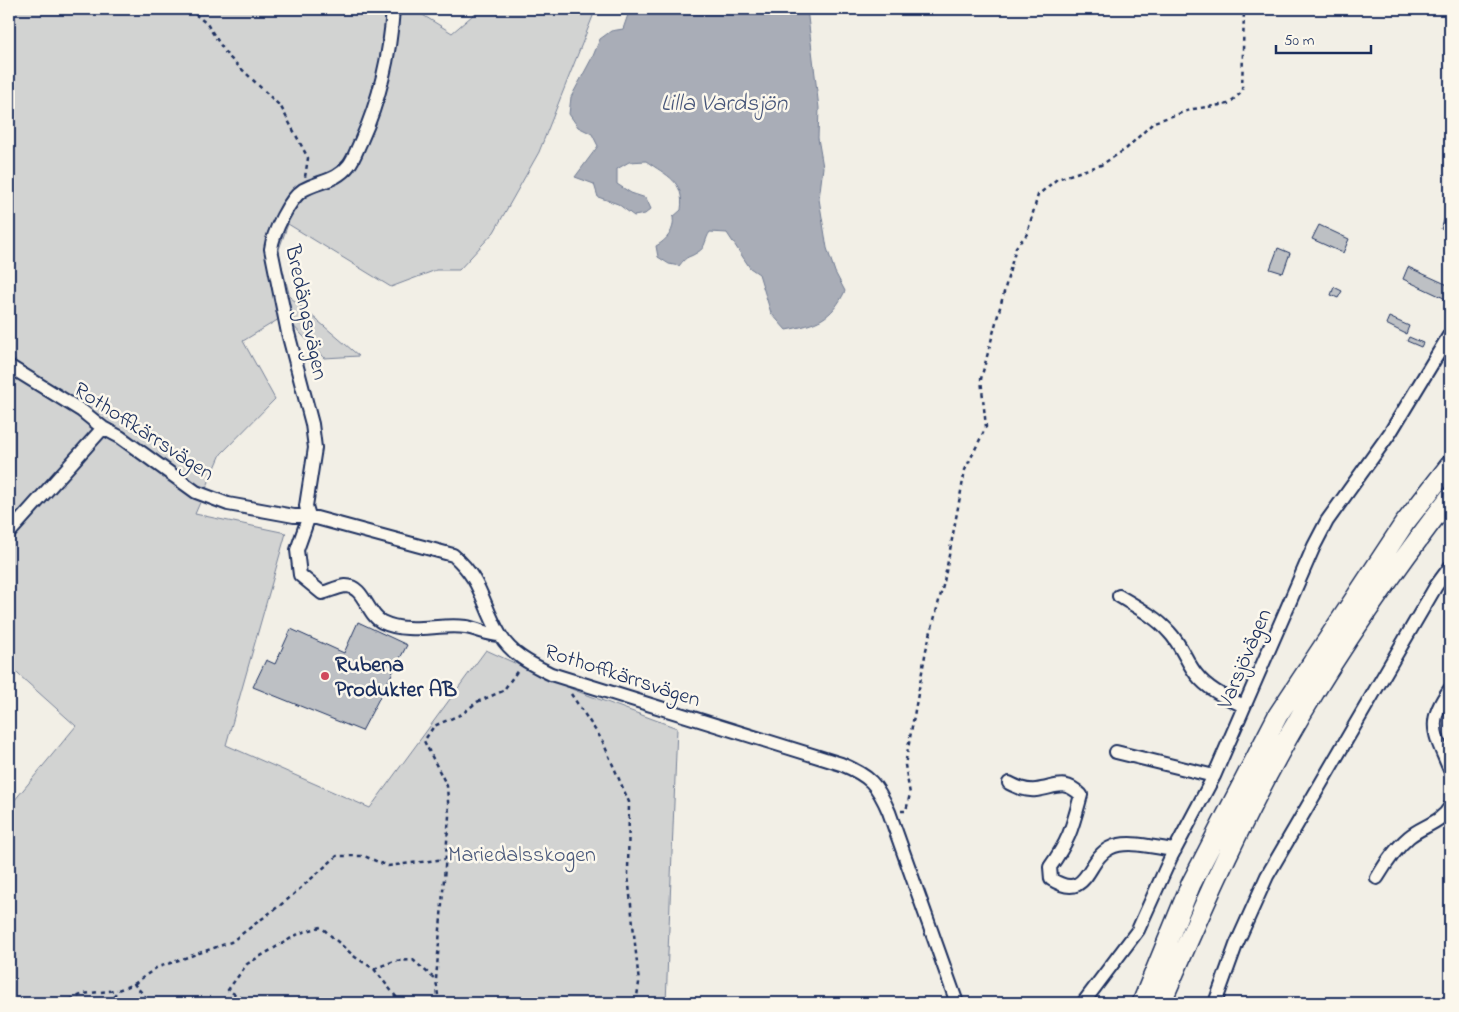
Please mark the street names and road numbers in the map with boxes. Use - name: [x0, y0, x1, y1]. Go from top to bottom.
- street label: Bredängsvägen: [274, 241, 335, 383]
- street label: Rothoffkärrsvägen: [66, 375, 220, 491]
- street label: Varsjövägen: [1210, 604, 1282, 716]
- street label: Rothoffkärrsvägen: [540, 637, 704, 718]

